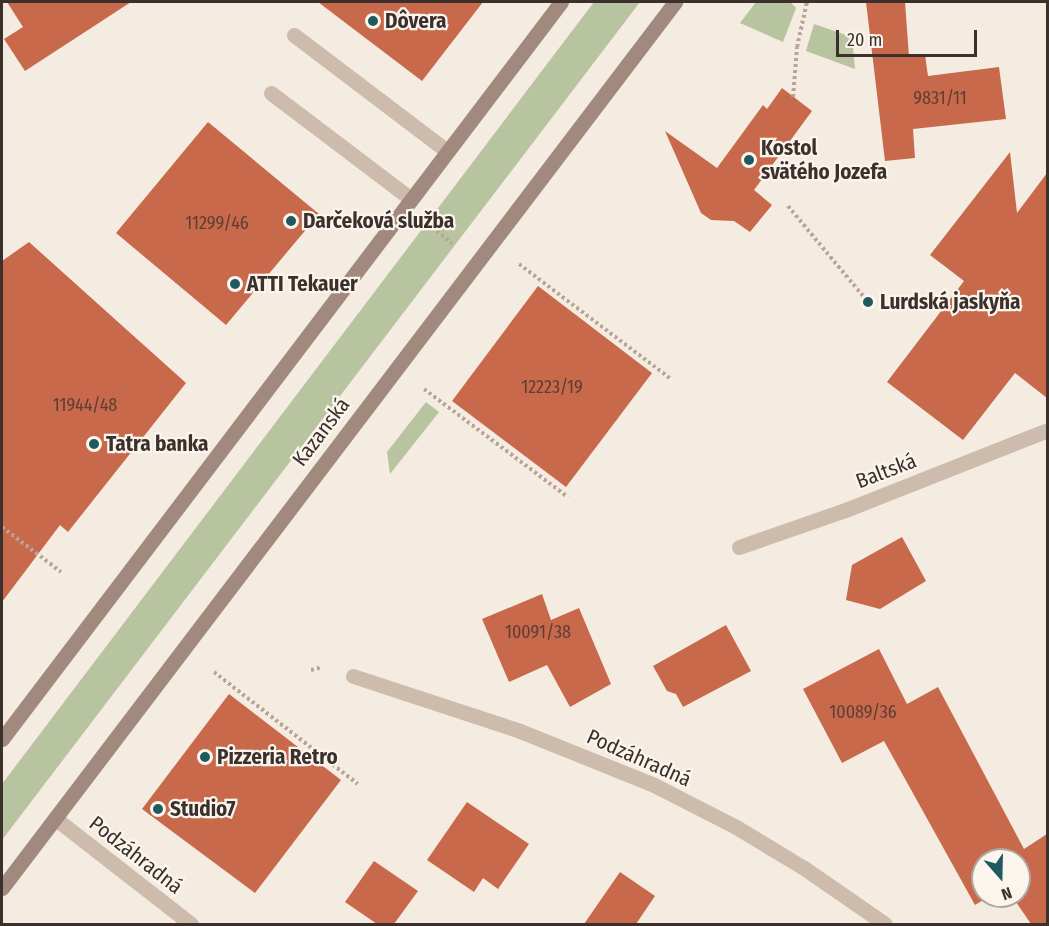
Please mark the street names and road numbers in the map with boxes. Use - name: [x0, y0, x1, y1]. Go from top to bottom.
- street label: Kazanská: [287, 393, 355, 471]
- street label: Baltská: [852, 448, 920, 494]
- street label: Podzáhradná: [583, 724, 695, 792]
- street label: Podzáhradná: [84, 811, 188, 899]

